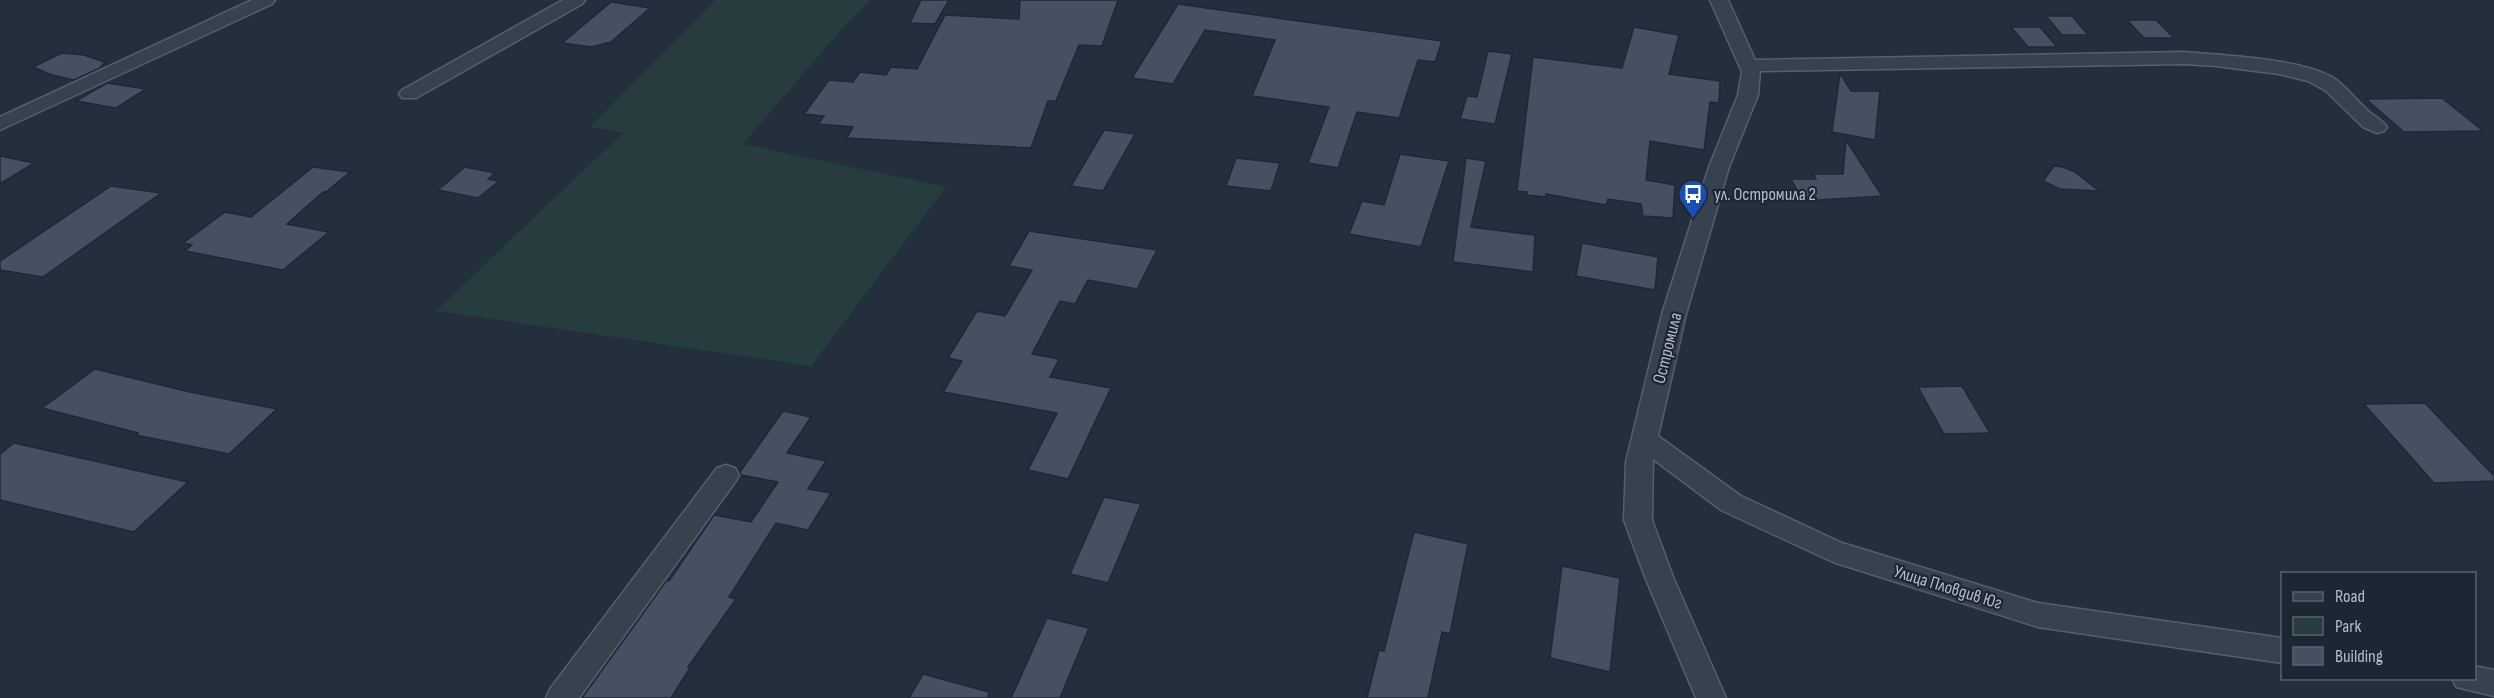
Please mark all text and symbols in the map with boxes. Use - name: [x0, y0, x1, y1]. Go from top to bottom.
- bus stop icon: ул. Остромила 2: [1677, 178, 1709, 220]
- place label: ул. Остромила 2: [1714, 184, 1816, 205]
- street label: Остромила: [1649, 310, 1686, 386]
- street label: Улица Пловдив Юг: [1891, 561, 2005, 614]
- legend: [2281, 572, 2476, 680]
- text: Road: [2335, 586, 2365, 607]
- text: Park: [2335, 616, 2361, 637]
- text: Building: [2335, 646, 2383, 667]

